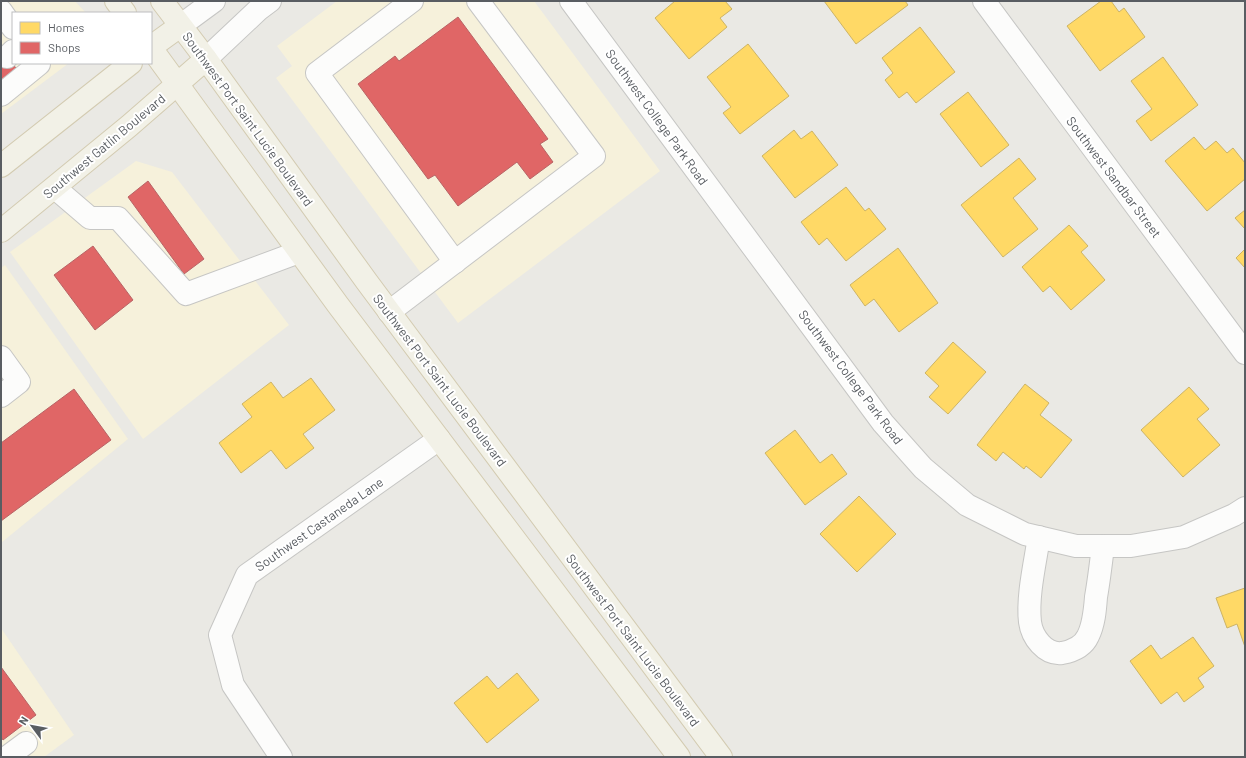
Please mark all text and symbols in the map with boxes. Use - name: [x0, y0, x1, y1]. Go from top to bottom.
- legend: [12, 12, 152, 64]
- text: Homes: [48, 20, 85, 34]
- street label: Southwest Port Saint Lucie Boulevard: [179, 29, 317, 209]
- text: Shops: [48, 40, 81, 54]
- street label: Southwest College Park Road: [602, 46, 712, 188]
- street label: Southwest Gatlin Boulevard: [40, 90, 168, 202]
- street label: Southwest Sandbar Street: [1063, 113, 1165, 241]
- street label: Southwest Port Saint Lucie Boulevard: [370, 291, 510, 469]
- street label: Southwest College Park Road: [795, 307, 907, 447]
- street label: Southwest Castaneda Lane: [252, 474, 386, 574]
- street label: Southwest Port Saint Lucie Boulevard: [563, 551, 703, 729]
- north arrow: [12, 706, 52, 746]
- text: N: [16, 714, 31, 727]

